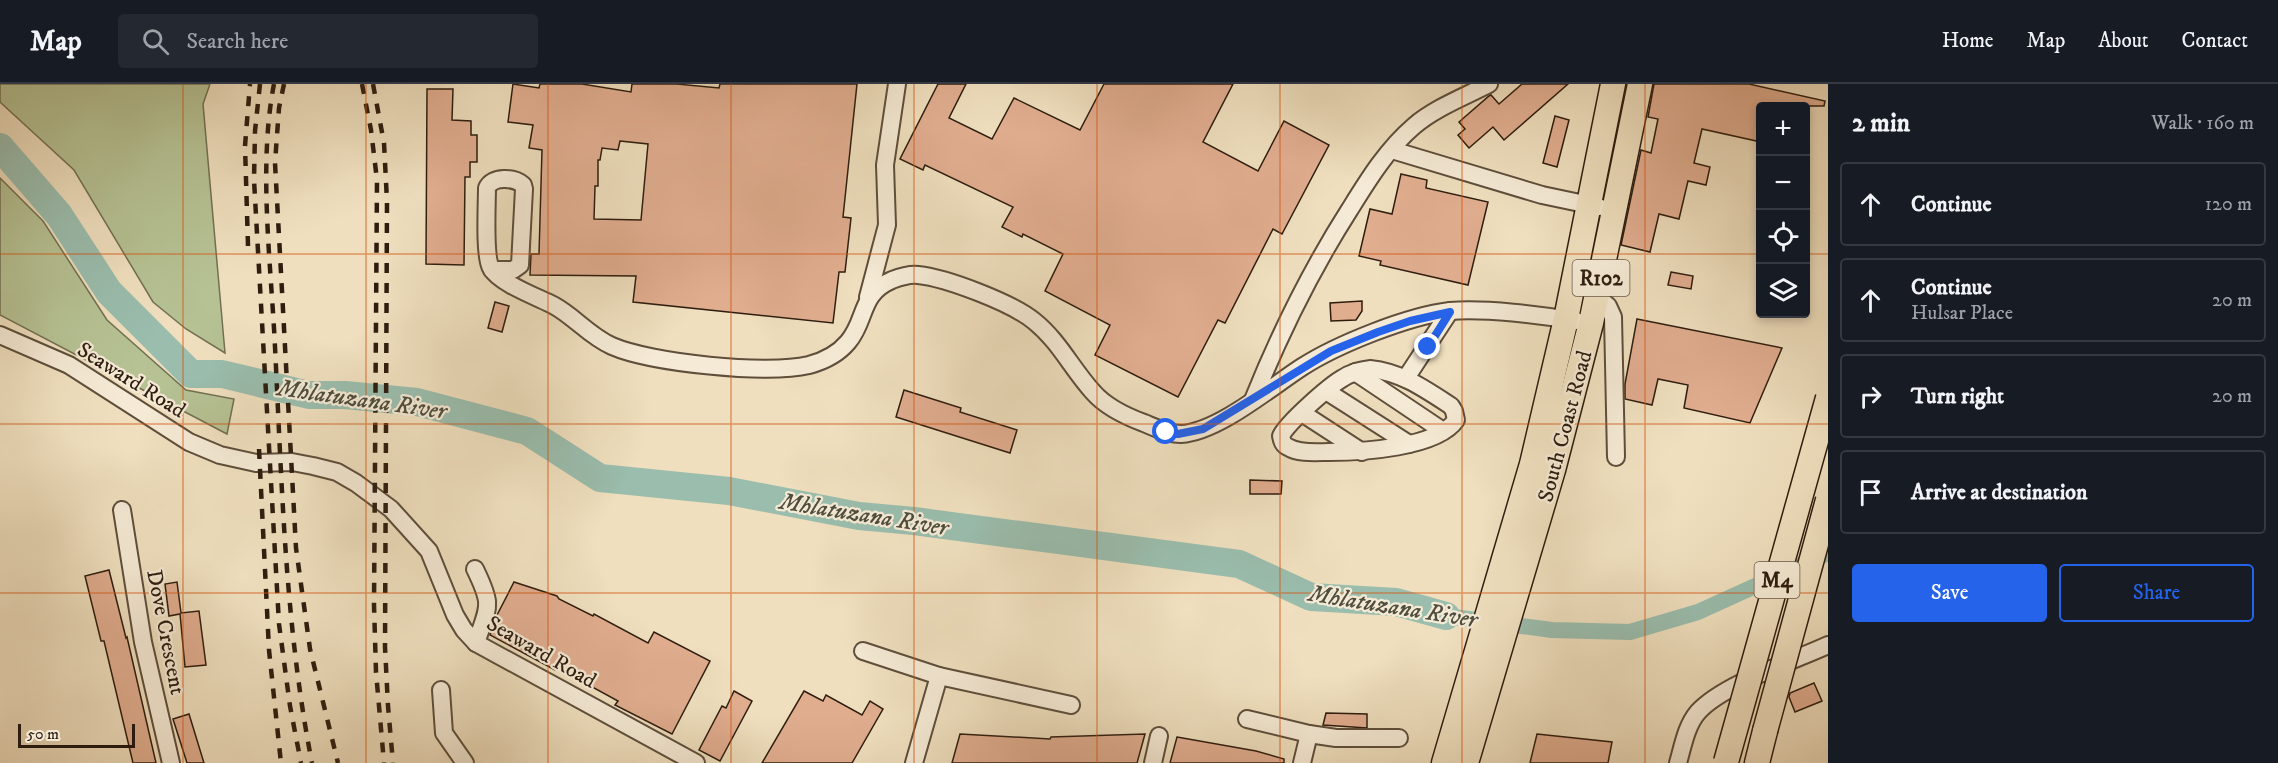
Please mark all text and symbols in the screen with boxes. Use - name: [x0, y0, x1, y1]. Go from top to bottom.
- search box: [118, 14, 538, 68]
- text: Map: [30, 24, 82, 59]
- icon: search: [139, 25, 172, 58]
- text: Search here: [187, 28, 288, 55]
- text: Home: [1942, 28, 1994, 54]
- text: Map: [2027, 28, 2065, 54]
- text: About: [2098, 28, 2149, 54]
- text: Contact: [2182, 28, 2248, 54]
- map controls: [1756, 102, 1810, 318]
- button: +: [1756, 102, 1810, 156]
- text: 2 min: [1852, 107, 1910, 140]
- text: Walk · 160 m: [2151, 111, 2254, 136]
- button: −: [1756, 156, 1810, 210]
- icon: ahead: [1854, 188, 1887, 221]
- text: Continue: [1911, 191, 1992, 218]
- text: 120 m: [2205, 192, 2252, 217]
- button: locate: [1756, 210, 1810, 264]
- road number: R102: [1572, 260, 1630, 296]
- button: layers: [1756, 264, 1810, 318]
- text: Continue: [1911, 274, 1992, 301]
- icon: ahead: [1854, 284, 1887, 317]
- text: 20 m: [2212, 288, 2252, 313]
- text: Hulsar Place: [1911, 301, 2013, 326]
- route end: [1414, 333, 1440, 359]
- street label: Seaward Road: [72, 336, 190, 424]
- street label: South Coast Road: [1532, 348, 1599, 505]
- water label: Mhlatuzana River: [274, 373, 451, 427]
- icon: right: [1854, 380, 1887, 413]
- text: Turn right: [1911, 383, 2004, 410]
- text: 20 m: [2212, 384, 2252, 409]
- route start: [1152, 418, 1178, 444]
- icon: arrive: [1854, 476, 1887, 509]
- text: Arrive at destination: [1911, 479, 2088, 506]
- water label: Mhlatuzana River: [775, 487, 953, 543]
- road number: M4: [1754, 562, 1800, 598]
- button: Save: [1852, 564, 2047, 622]
- button: Share: [2059, 564, 2254, 622]
- street label: Dove Crescent: [140, 568, 191, 697]
- water label: Mhlatuzana River: [1304, 579, 1482, 635]
- street label: Seaward Road: [481, 610, 601, 695]
- scale bar: [18, 721, 135, 748]
- text: 50 m: [27, 724, 59, 744]

